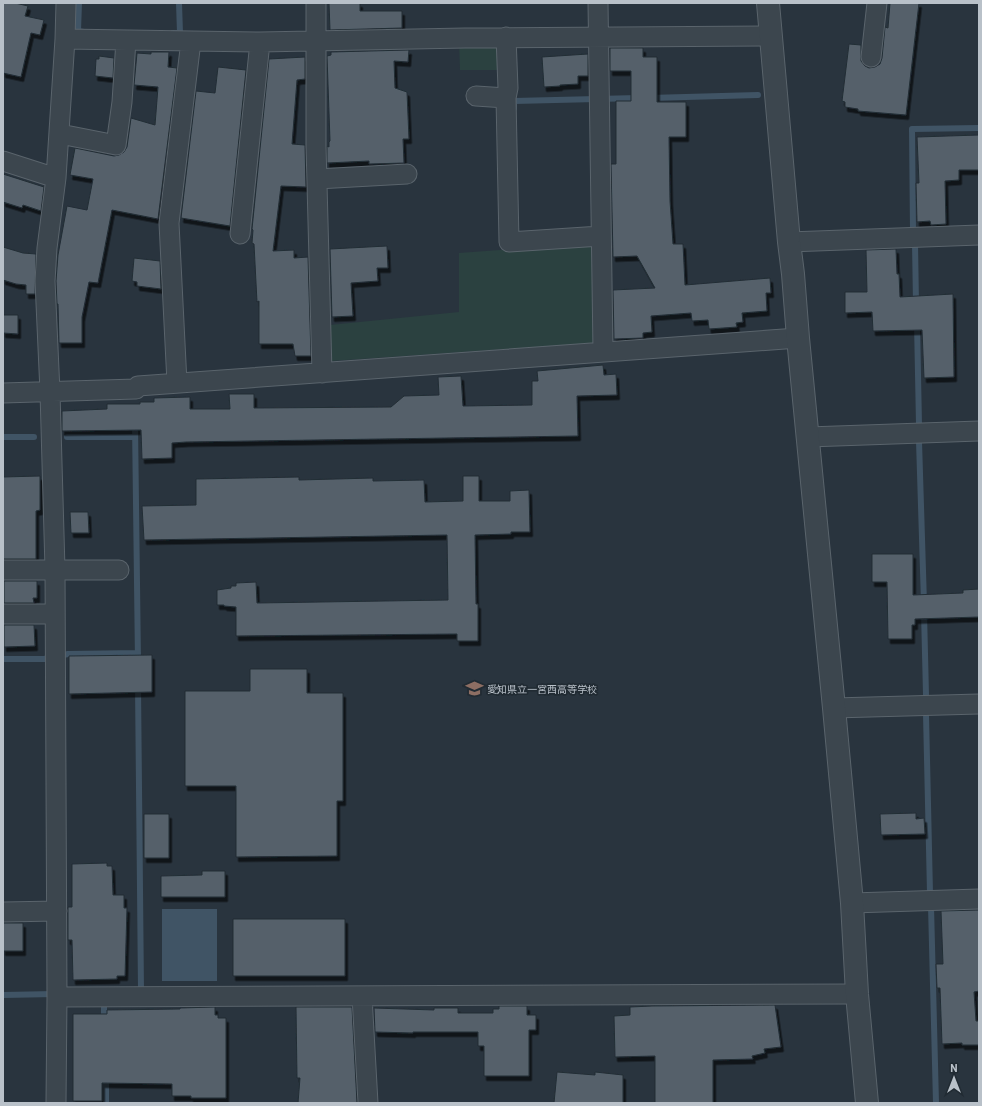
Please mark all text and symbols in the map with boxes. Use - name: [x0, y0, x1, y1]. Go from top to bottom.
- school or university icon: 愛知県立一宮西高等学校: [464, 679, 484, 699]
- place label: 愛知県立一宮西高等学校: [487, 683, 597, 695]
- north arrow: [934, 1058, 974, 1098]
- text: N: [950, 1061, 958, 1074]

